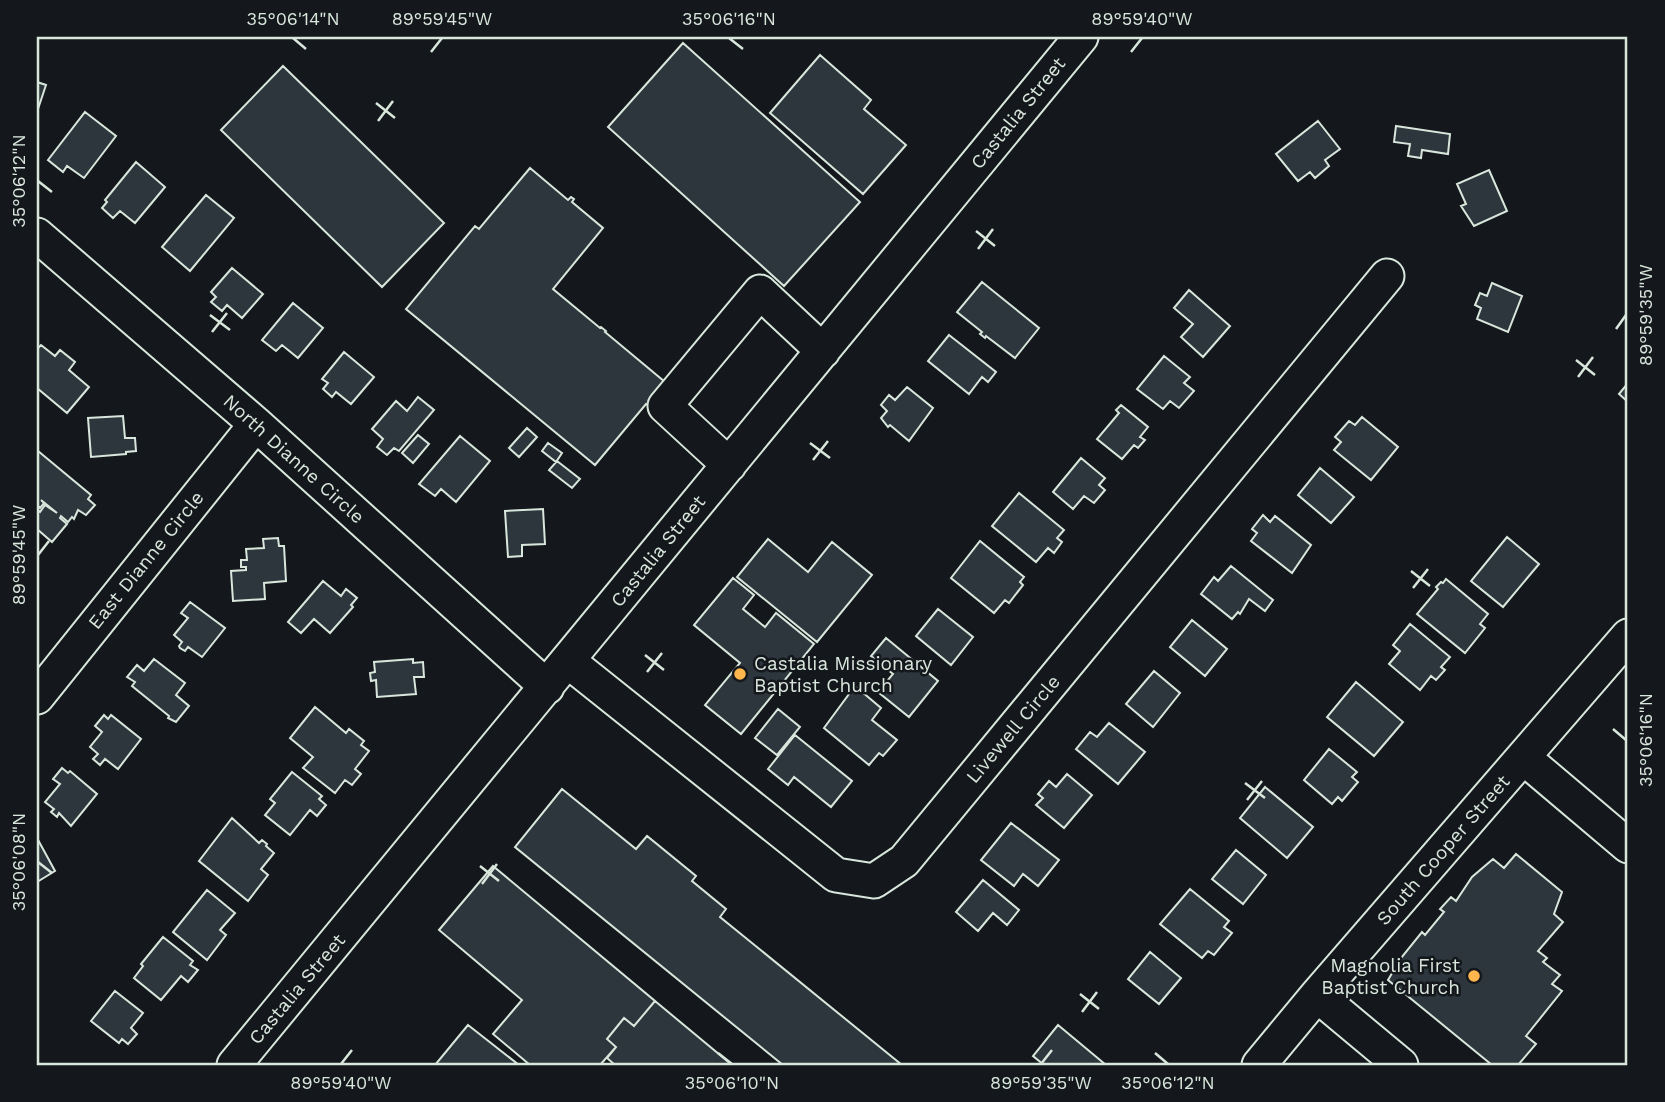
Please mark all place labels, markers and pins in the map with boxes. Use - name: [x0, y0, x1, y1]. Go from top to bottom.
- place label: Castalia Missionary Baptist Church: [754, 652, 932, 697]
- marker: Castalia Missionary Baptist Church: [732, 666, 748, 682]
- place label: Magnolia First Baptist Church: [1321, 954, 1460, 999]
- marker: Magnolia First Baptist Church: [1466, 968, 1482, 984]

